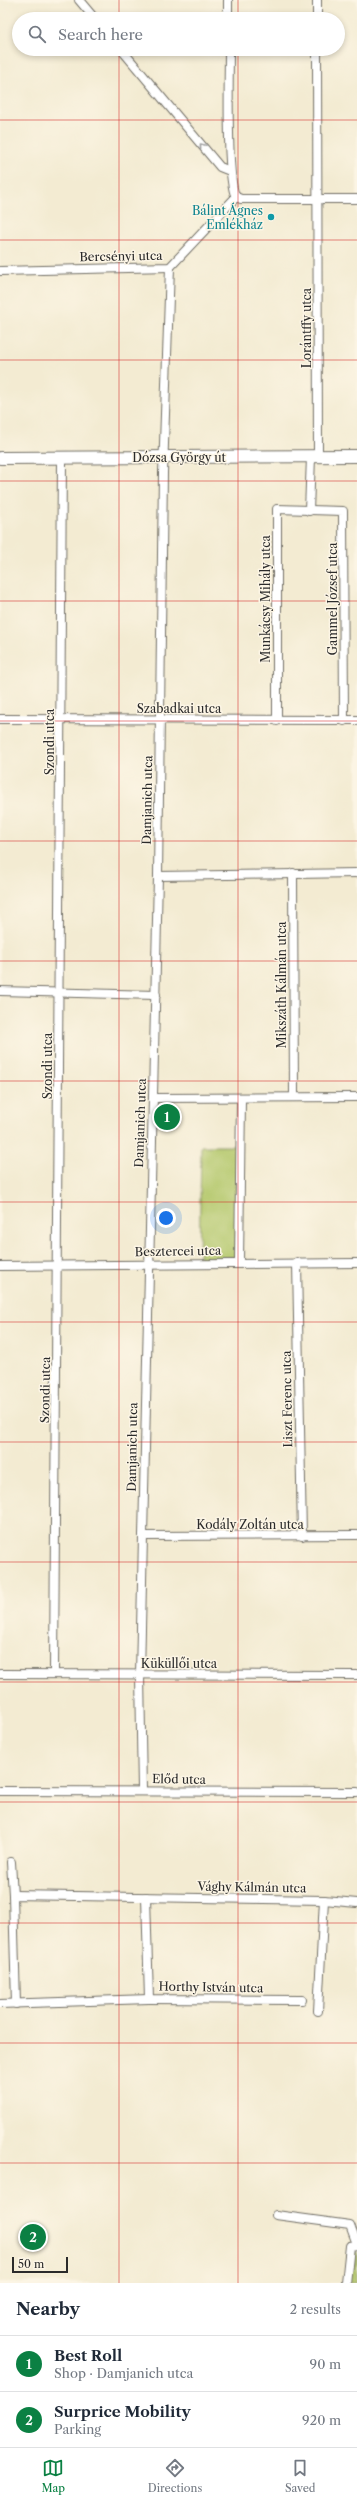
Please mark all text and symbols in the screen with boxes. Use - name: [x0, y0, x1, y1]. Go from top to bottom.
- search box: [12, 12, 345, 56]
- icon: search: [26, 23, 48, 45]
- text: Search here: [58, 25, 143, 44]
- one-way arrow: [200, 143, 207, 151]
- place label: Bálint Ágnes Emlékház: [192, 202, 263, 232]
- marker: Bálint Ágnes Emlékház: [266, 212, 276, 222]
- street label: Bercsényi utca: [79, 248, 163, 264]
- street label: Lorántffy utca: [299, 287, 314, 368]
- street label: Dózsa György út: [132, 450, 227, 465]
- street label: Munkácsy Mihály utca: [258, 535, 273, 663]
- street label: Gammel József utca: [325, 542, 340, 656]
- street label: Szabadkai utca: [137, 701, 222, 716]
- street label: Szondi utca: [42, 708, 57, 775]
- street label: Damjanich utca: [139, 755, 155, 845]
- street label: Mikszáth Kálmán utca: [274, 921, 289, 1049]
- street label: Szondi utca: [40, 1032, 55, 1099]
- street label: Damjanich utca: [131, 1077, 149, 1168]
- pin: 1: [154, 1102, 180, 1132]
- your location: [156, 1208, 176, 1228]
- street label: Besztercei utca: [135, 1243, 222, 1259]
- street label: Liszt Ferenc utca: [279, 1350, 295, 1448]
- street label: Szondi utca: [37, 1356, 53, 1423]
- street label: Damjanich utca: [124, 1402, 140, 1492]
- street label: Kodály Zoltán utca: [196, 1517, 304, 1532]
- street label: Küküllői utca: [141, 1656, 218, 1671]
- street label: Előd utca: [152, 1771, 207, 1787]
- street label: Vághy Kálmán utca: [197, 1879, 307, 1895]
- street label: Horthy István utca: [159, 1979, 264, 1995]
- pin: 2: [20, 2222, 46, 2252]
- scale bar: [12, 2255, 68, 2274]
- text: 50 m: [18, 2257, 44, 2271]
- text: Nearby: [16, 2299, 80, 2319]
- text: 2 results: [290, 2301, 341, 2317]
- text: Best Roll: [54, 2346, 122, 2365]
- text: 1: [26, 2356, 32, 2372]
- text: 90 m: [310, 2356, 341, 2372]
- text: Shop · Damjanich utca: [54, 2365, 193, 2381]
- text: Surprice Mobility: [54, 2402, 191, 2421]
- text: 2: [25, 2412, 33, 2428]
- text: 920 m: [302, 2412, 341, 2428]
- text: Parking: [54, 2421, 101, 2437]
- tab: Map: [41, 2457, 65, 2495]
- tab: Directions: [148, 2457, 202, 2495]
- tab: Saved: [285, 2457, 316, 2495]

